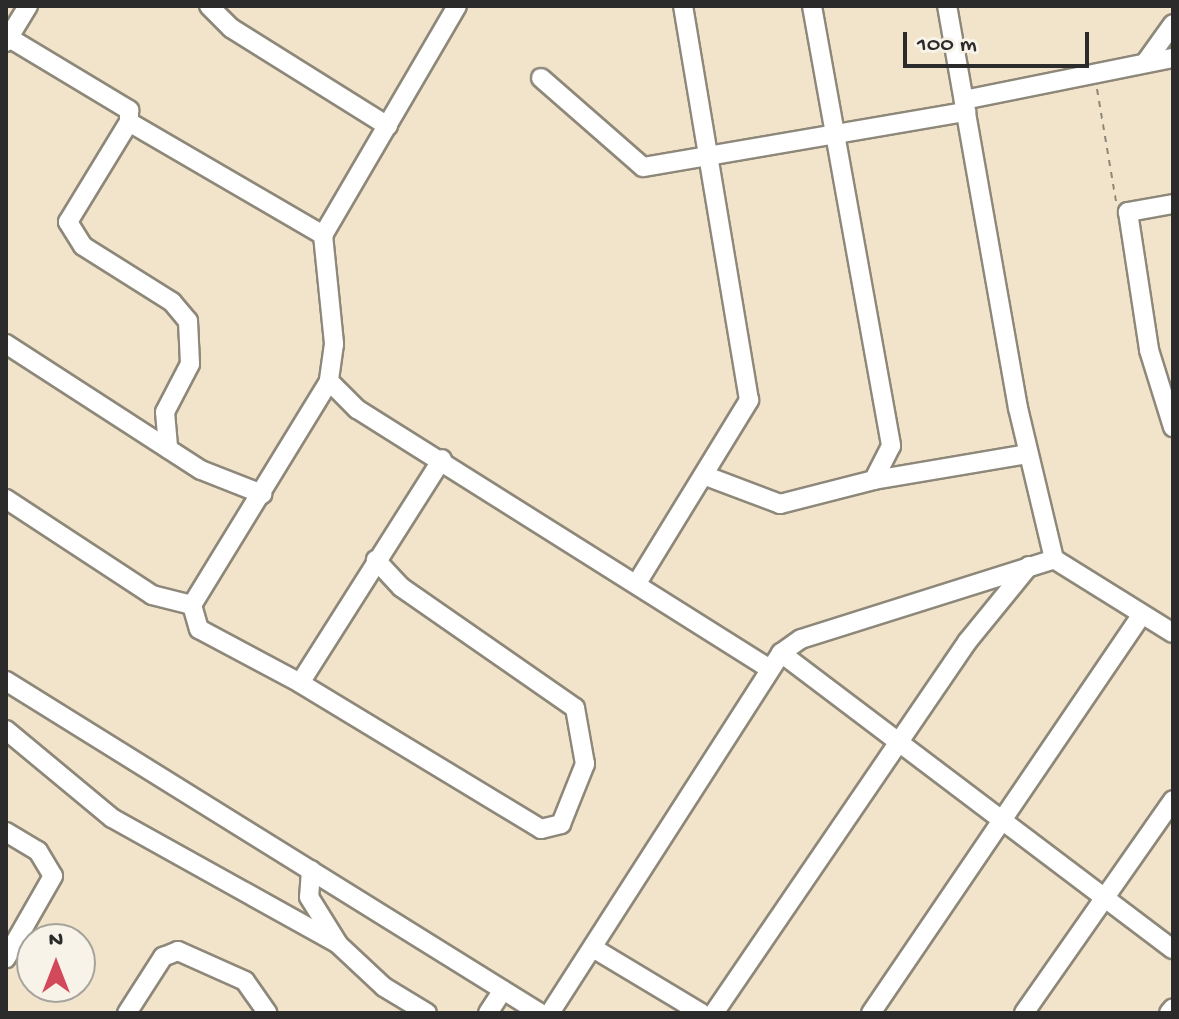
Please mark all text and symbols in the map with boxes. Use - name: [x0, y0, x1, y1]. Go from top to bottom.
- scale bar: [907, 16, 1093, 66]
- text: 100 m: [917, 31, 977, 60]
- north arrow: [16, 923, 96, 1003]
- text: N: [49, 928, 63, 954]

